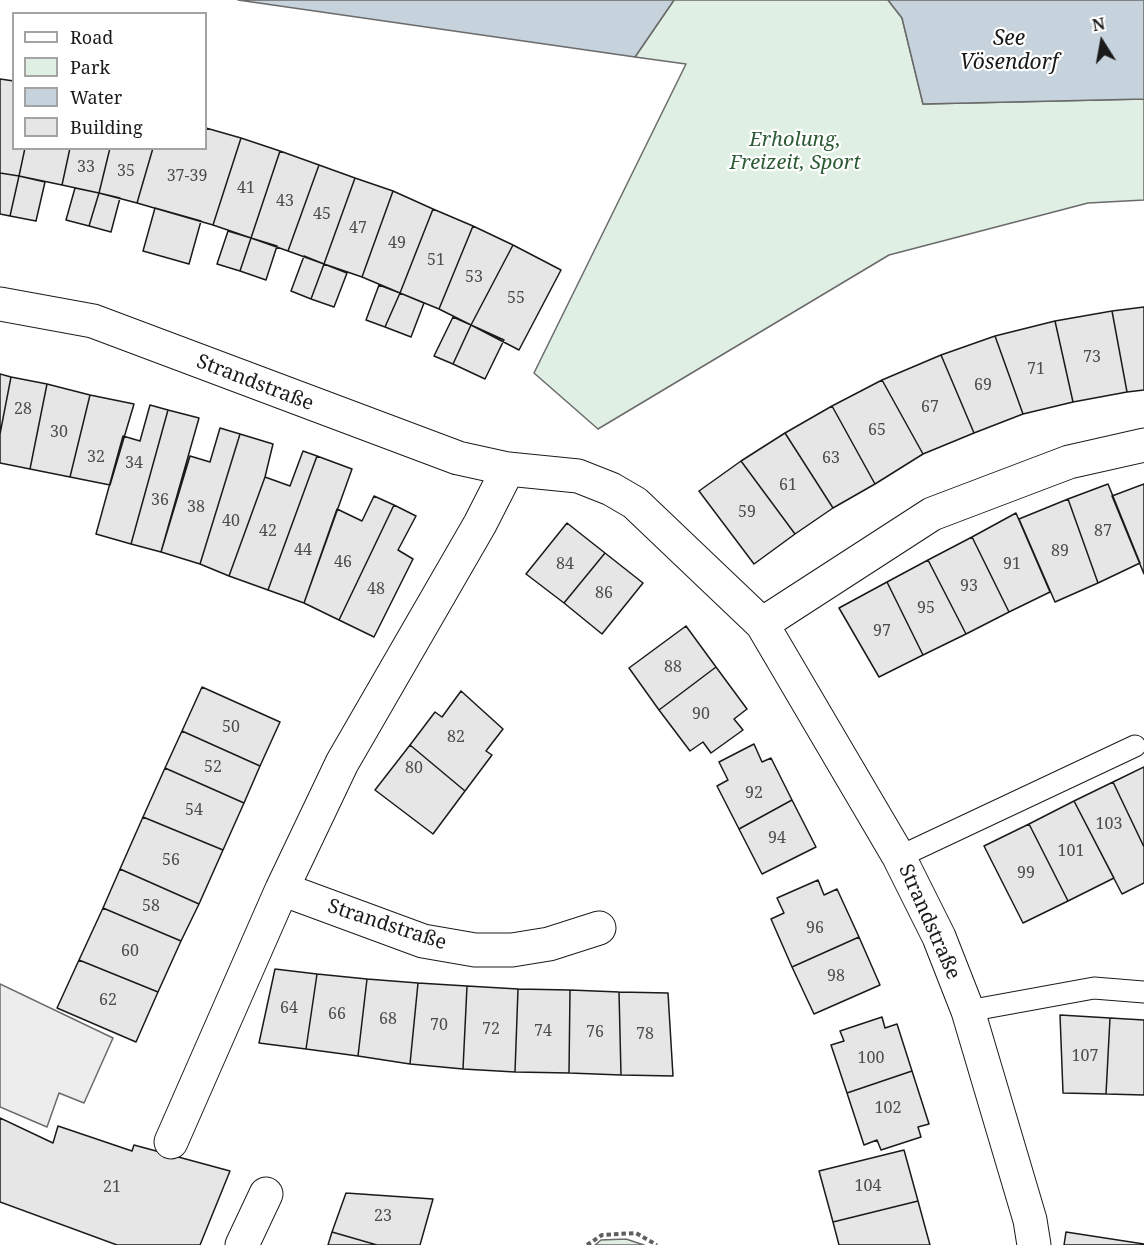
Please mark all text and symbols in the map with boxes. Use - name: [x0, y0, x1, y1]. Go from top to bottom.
- legend: [12, 12, 207, 150]
- north arrow: [1072, 12, 1132, 72]
- text: N: [1090, 12, 1107, 36]
- text: Road: [70, 25, 113, 49]
- water label: See Vösendorf: [960, 26, 1058, 76]
- text: Park: [70, 55, 110, 79]
- text: Water: [70, 85, 122, 109]
- text: Building: [70, 115, 143, 139]
- park label: Erholung, Freizeit, Sport: [729, 128, 861, 175]
- house number: 33: [77, 157, 95, 177]
- house number: 35: [117, 161, 135, 181]
- house number: 37-39: [167, 166, 207, 186]
- house number: 41: [237, 178, 255, 198]
- house number: 43: [276, 191, 294, 211]
- house number: 45: [313, 204, 331, 224]
- house number: 47: [349, 218, 367, 238]
- house number: 49: [388, 233, 406, 253]
- house number: 51: [427, 250, 445, 270]
- house number: 53: [465, 267, 483, 287]
- house number: 55: [507, 288, 525, 308]
- house number: 73: [1083, 347, 1101, 367]
- street label: Strandstraße: [193, 350, 317, 416]
- house number: 71: [1027, 359, 1045, 379]
- house number: 69: [974, 375, 992, 395]
- house number: 67: [921, 397, 939, 417]
- house number: 28: [14, 399, 32, 419]
- house number: 65: [868, 420, 886, 440]
- house number: 30: [50, 422, 68, 442]
- house number: 32: [87, 447, 105, 467]
- house number: 63: [822, 448, 840, 468]
- house number: 34: [125, 453, 143, 473]
- house number: 61: [779, 475, 797, 495]
- house number: 36: [151, 490, 169, 510]
- house number: 38: [187, 497, 205, 517]
- house number: 59: [738, 502, 756, 522]
- house number: 40: [222, 511, 240, 531]
- house number: 42: [259, 521, 277, 541]
- house number: 87: [1094, 521, 1112, 541]
- house number: 44: [294, 540, 312, 560]
- house number: 89: [1051, 541, 1069, 561]
- house number: 46: [334, 552, 352, 572]
- house number: 84: [556, 554, 574, 574]
- house number: 91: [1003, 554, 1021, 574]
- house number: 93: [960, 576, 978, 596]
- house number: 48: [367, 579, 385, 599]
- house number: 86: [595, 583, 613, 603]
- house number: 95: [917, 598, 935, 618]
- house number: 97: [873, 621, 891, 641]
- house number: 88: [664, 657, 682, 677]
- house number: 90: [692, 704, 710, 724]
- house number: 50: [222, 717, 240, 737]
- house number: 82: [447, 727, 465, 747]
- house number: 52: [204, 757, 222, 777]
- house number: 80: [405, 758, 423, 778]
- house number: 92: [745, 783, 763, 803]
- house number: 54: [185, 800, 203, 820]
- house number: 103: [1096, 814, 1122, 834]
- house number: 94: [768, 828, 786, 848]
- house number: 101: [1058, 841, 1084, 861]
- house number: 56: [162, 850, 180, 870]
- street label: Strandstraße: [893, 861, 965, 983]
- house number: 99: [1017, 863, 1035, 883]
- street label: Strandstraße: [325, 895, 449, 955]
- house number: 58: [142, 896, 160, 916]
- house number: 96: [806, 918, 824, 938]
- house number: 60: [121, 941, 139, 961]
- house number: 98: [827, 966, 845, 986]
- house number: 62: [99, 990, 117, 1010]
- house number: 64: [280, 998, 298, 1018]
- house number: 66: [328, 1004, 346, 1024]
- house number: 68: [379, 1009, 397, 1029]
- house number: 70: [430, 1015, 448, 1035]
- house number: 72: [482, 1019, 500, 1039]
- house number: 74: [534, 1021, 552, 1041]
- house number: 76: [586, 1022, 604, 1042]
- house number: 78: [636, 1024, 654, 1044]
- house number: 107: [1072, 1046, 1098, 1066]
- house number: 100: [858, 1048, 884, 1068]
- house number: 102: [875, 1098, 901, 1118]
- house number: 104: [855, 1176, 881, 1196]
- house number: 21: [103, 1177, 121, 1197]
- house number: 23: [374, 1206, 392, 1226]

